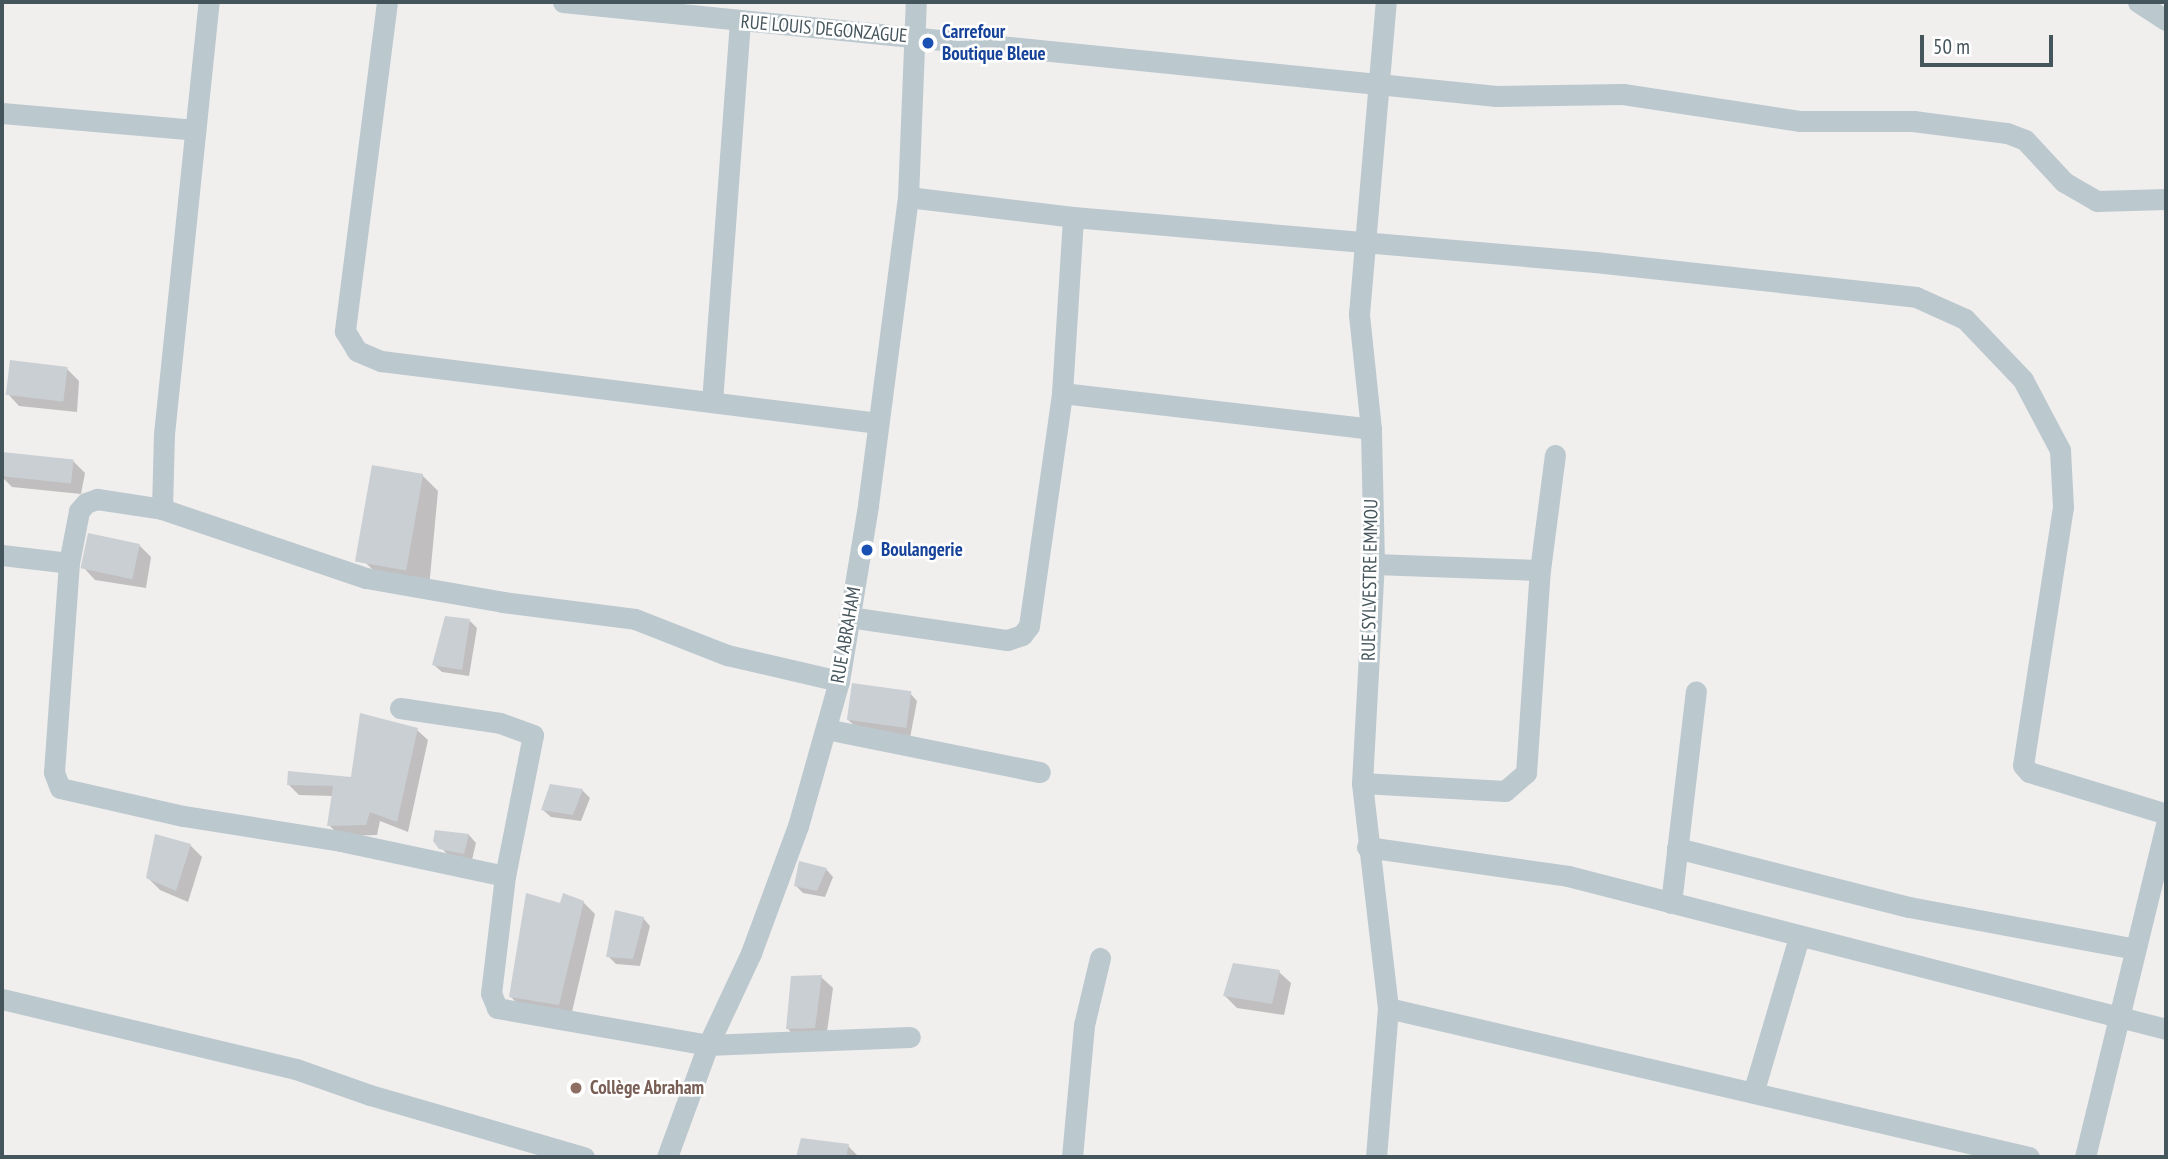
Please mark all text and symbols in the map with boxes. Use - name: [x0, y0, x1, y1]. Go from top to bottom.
- street label: RUE LOUIS DEGONZAGUE: [740, 10, 908, 48]
- place label: Carrefour Boutique Bleue: [942, 21, 1046, 65]
- scale bar: [1923, 21, 2056, 65]
- text: 50 m: [1933, 33, 1970, 60]
- marker: Carrefour Boutique Bleue: [920, 35, 936, 51]
- street label: RUE SYLVESTRE EMMOU: [1357, 499, 1383, 661]
- place label: Boulangerie: [881, 539, 963, 561]
- marker: Boulangerie: [859, 542, 875, 558]
- street label: RUE ABRAHAM: [826, 585, 866, 685]
- place label: Collège Abraham: [590, 1077, 705, 1099]
- marker: Collège Abraham: [568, 1080, 584, 1096]

